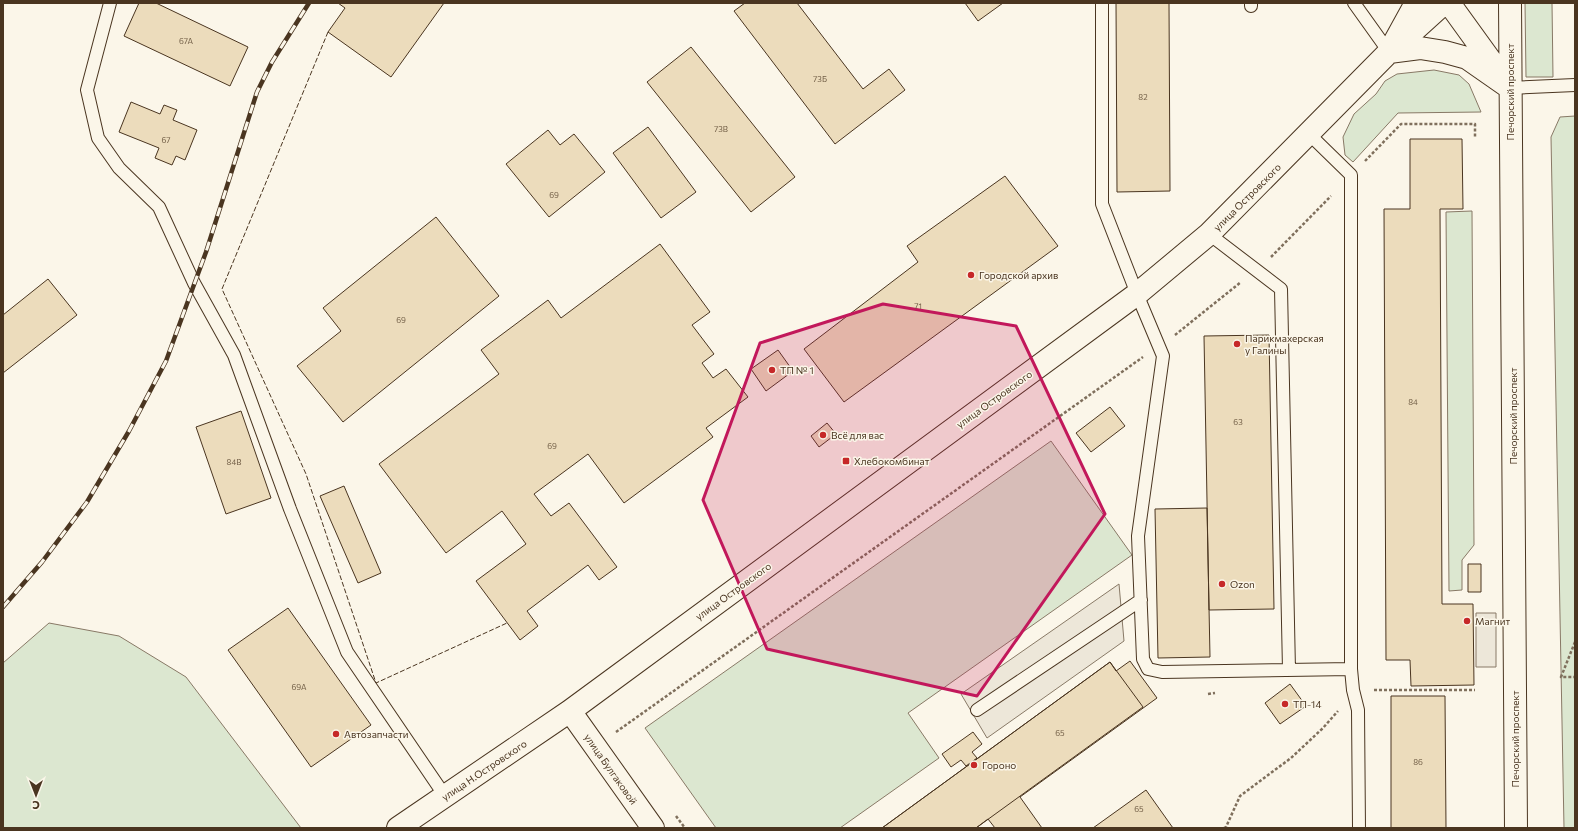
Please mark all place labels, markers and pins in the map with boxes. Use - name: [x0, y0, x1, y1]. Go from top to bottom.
- place label: Городской архив: [979, 269, 1058, 281]
- marker: Городской архив: [966, 270, 976, 280]
- place label: Парикмахерская у Галины: [1245, 332, 1324, 356]
- marker: Парикмахерская у Галины: [1232, 339, 1242, 349]
- place label: ТП № 1: [780, 364, 814, 376]
- marker: ТП № 1: [767, 365, 777, 375]
- place label: Всё для вас: [831, 429, 884, 441]
- marker: Всё для вас: [818, 430, 828, 440]
- place label: Хлебокомбинат: [854, 455, 930, 467]
- marker: Хлебокомбинат: [841, 456, 851, 466]
- place label: Ozon: [1230, 578, 1255, 590]
- marker: Ozon: [1217, 579, 1227, 589]
- place label: Магнит: [1475, 615, 1510, 627]
- marker: Магнит: [1462, 616, 1472, 626]
- place label: ТП-14: [1293, 698, 1321, 710]
- marker: ТП-14: [1280, 699, 1290, 709]
- place label: Автозапчасти: [344, 728, 408, 740]
- marker: Автозапчасти: [331, 729, 341, 739]
- place label: Гороно: [982, 759, 1016, 771]
- marker: Гороно: [969, 760, 979, 770]

